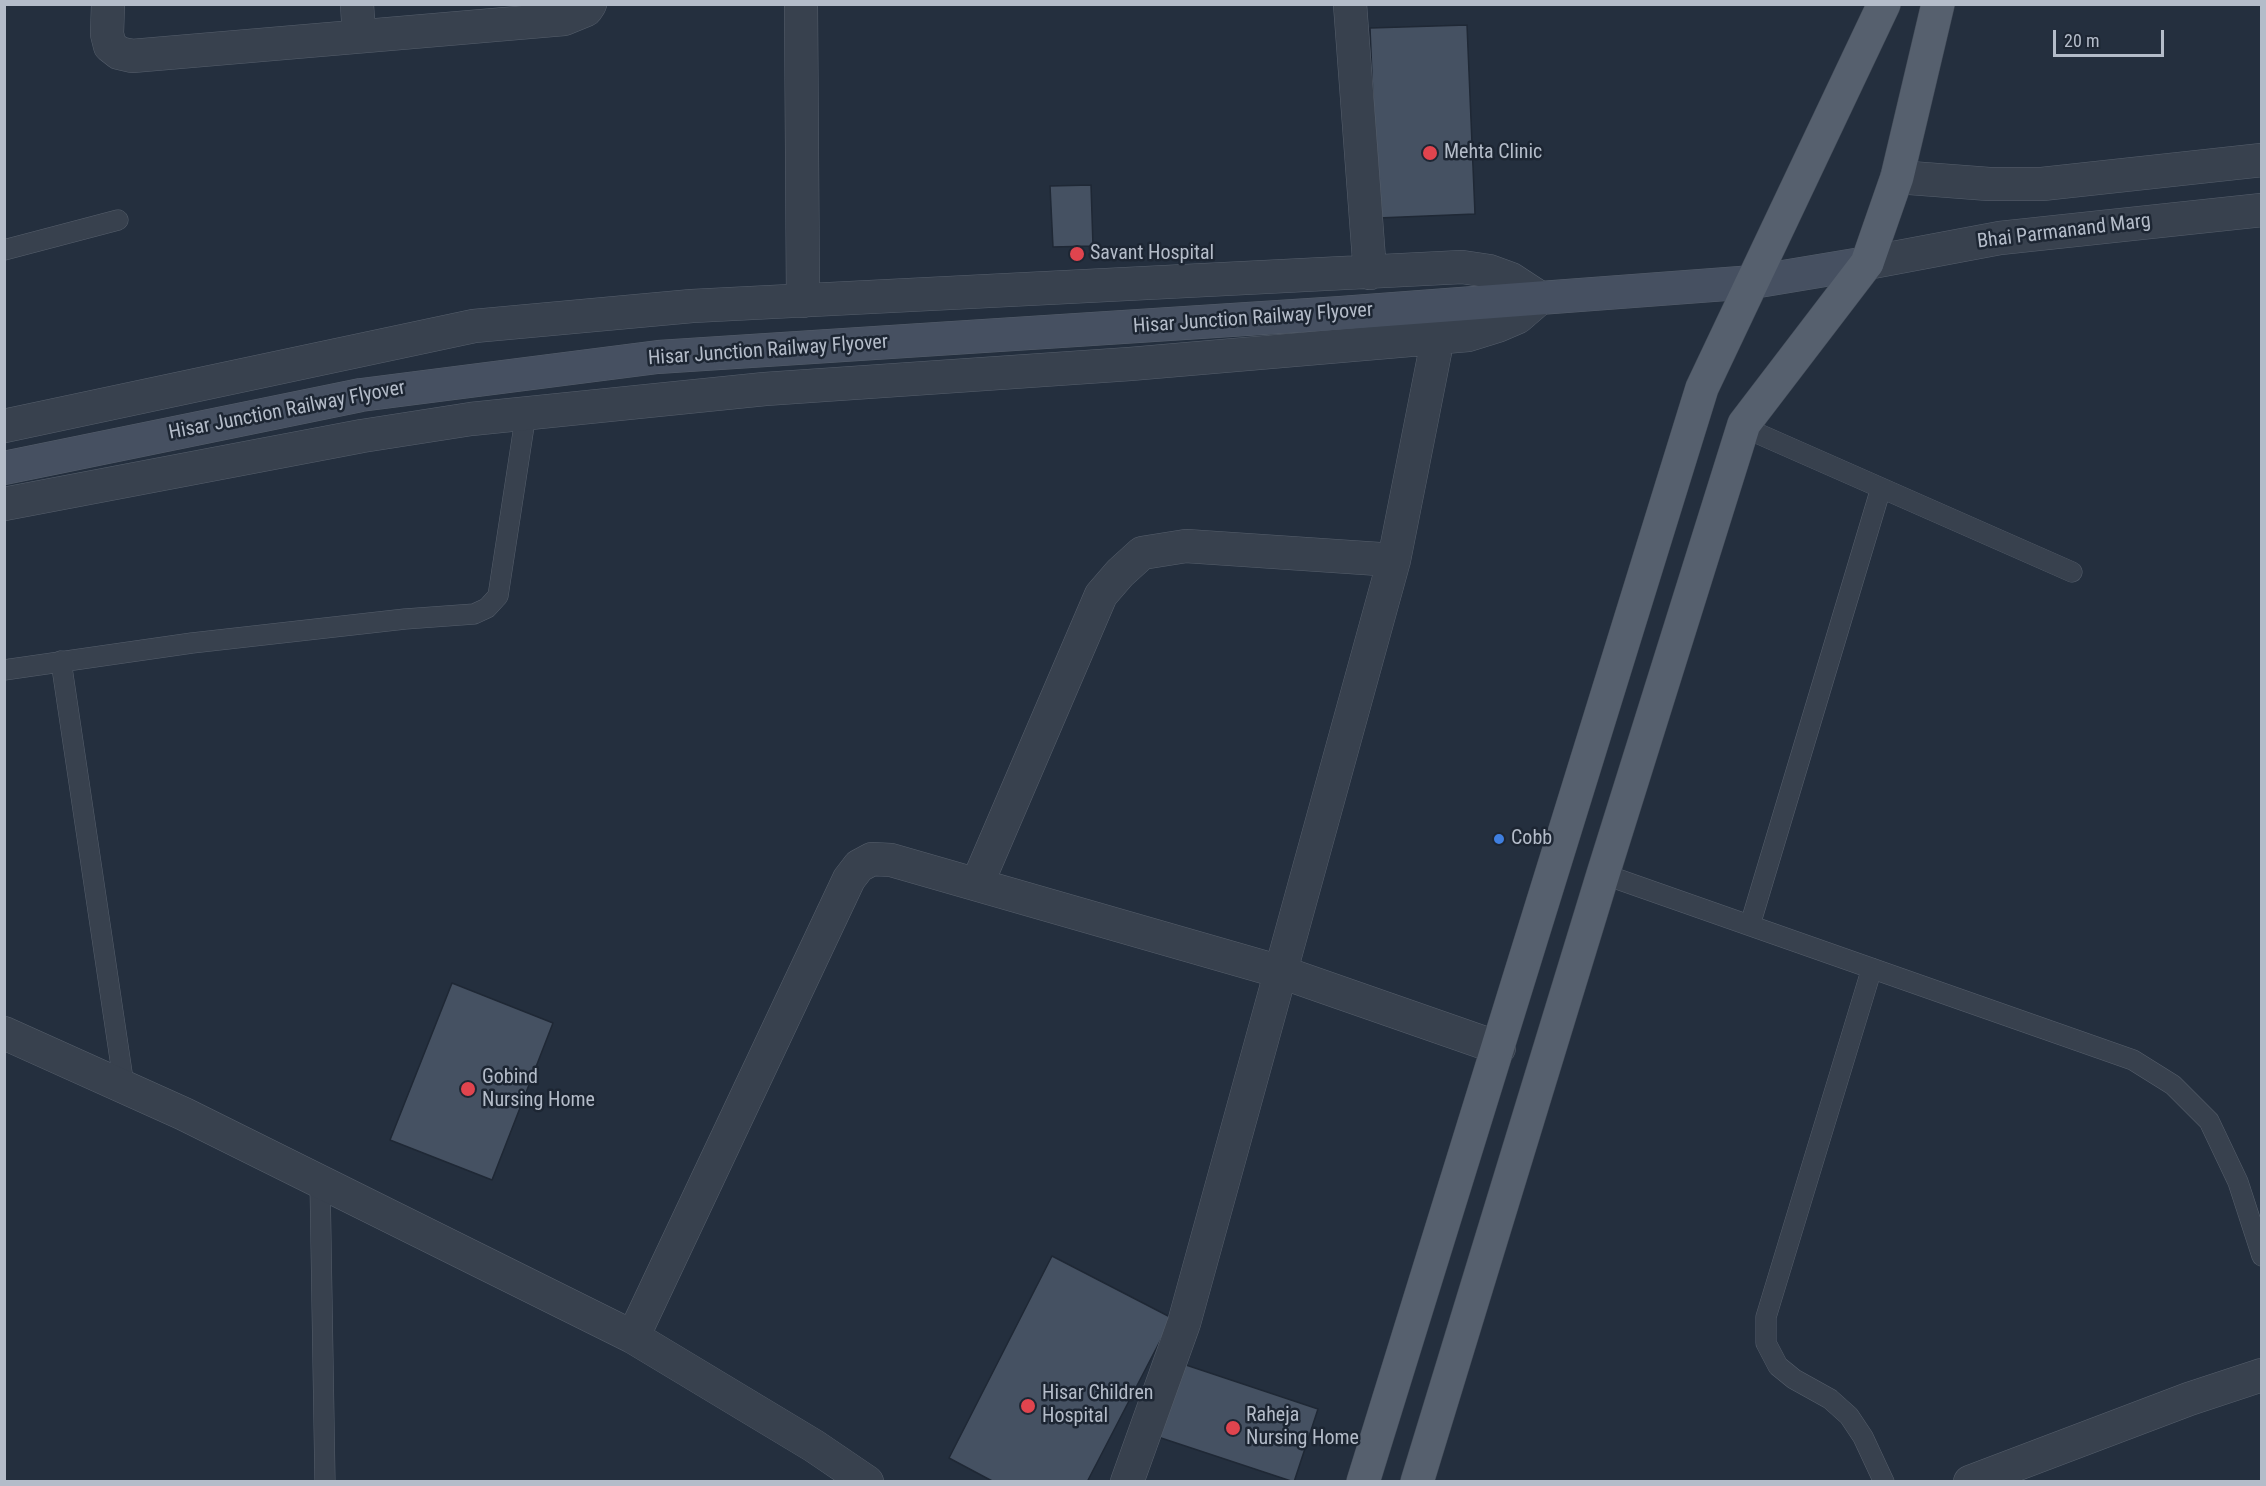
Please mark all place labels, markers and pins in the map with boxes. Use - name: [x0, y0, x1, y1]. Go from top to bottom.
- place label: Mehta Clinic: [1444, 141, 1542, 165]
- marker: Mehta Clinic: [1421, 144, 1439, 162]
- place label: Savant Hospital: [1090, 242, 1214, 266]
- marker: Savant Hospital: [1068, 245, 1086, 263]
- place label: Cobb: [1511, 827, 1552, 851]
- marker: Cobb: [1492, 832, 1506, 846]
- place label: Gobind Nursing Home: [482, 1066, 595, 1113]
- marker: Gobind Nursing Home: [459, 1080, 477, 1098]
- place label: Hisar Children Hospital: [1042, 1382, 1153, 1429]
- marker: Hisar Children Hospital: [1019, 1397, 1037, 1415]
- place label: Raheja Nursing Home: [1246, 1404, 1359, 1451]
- marker: Raheja Nursing Home: [1224, 1419, 1242, 1437]

